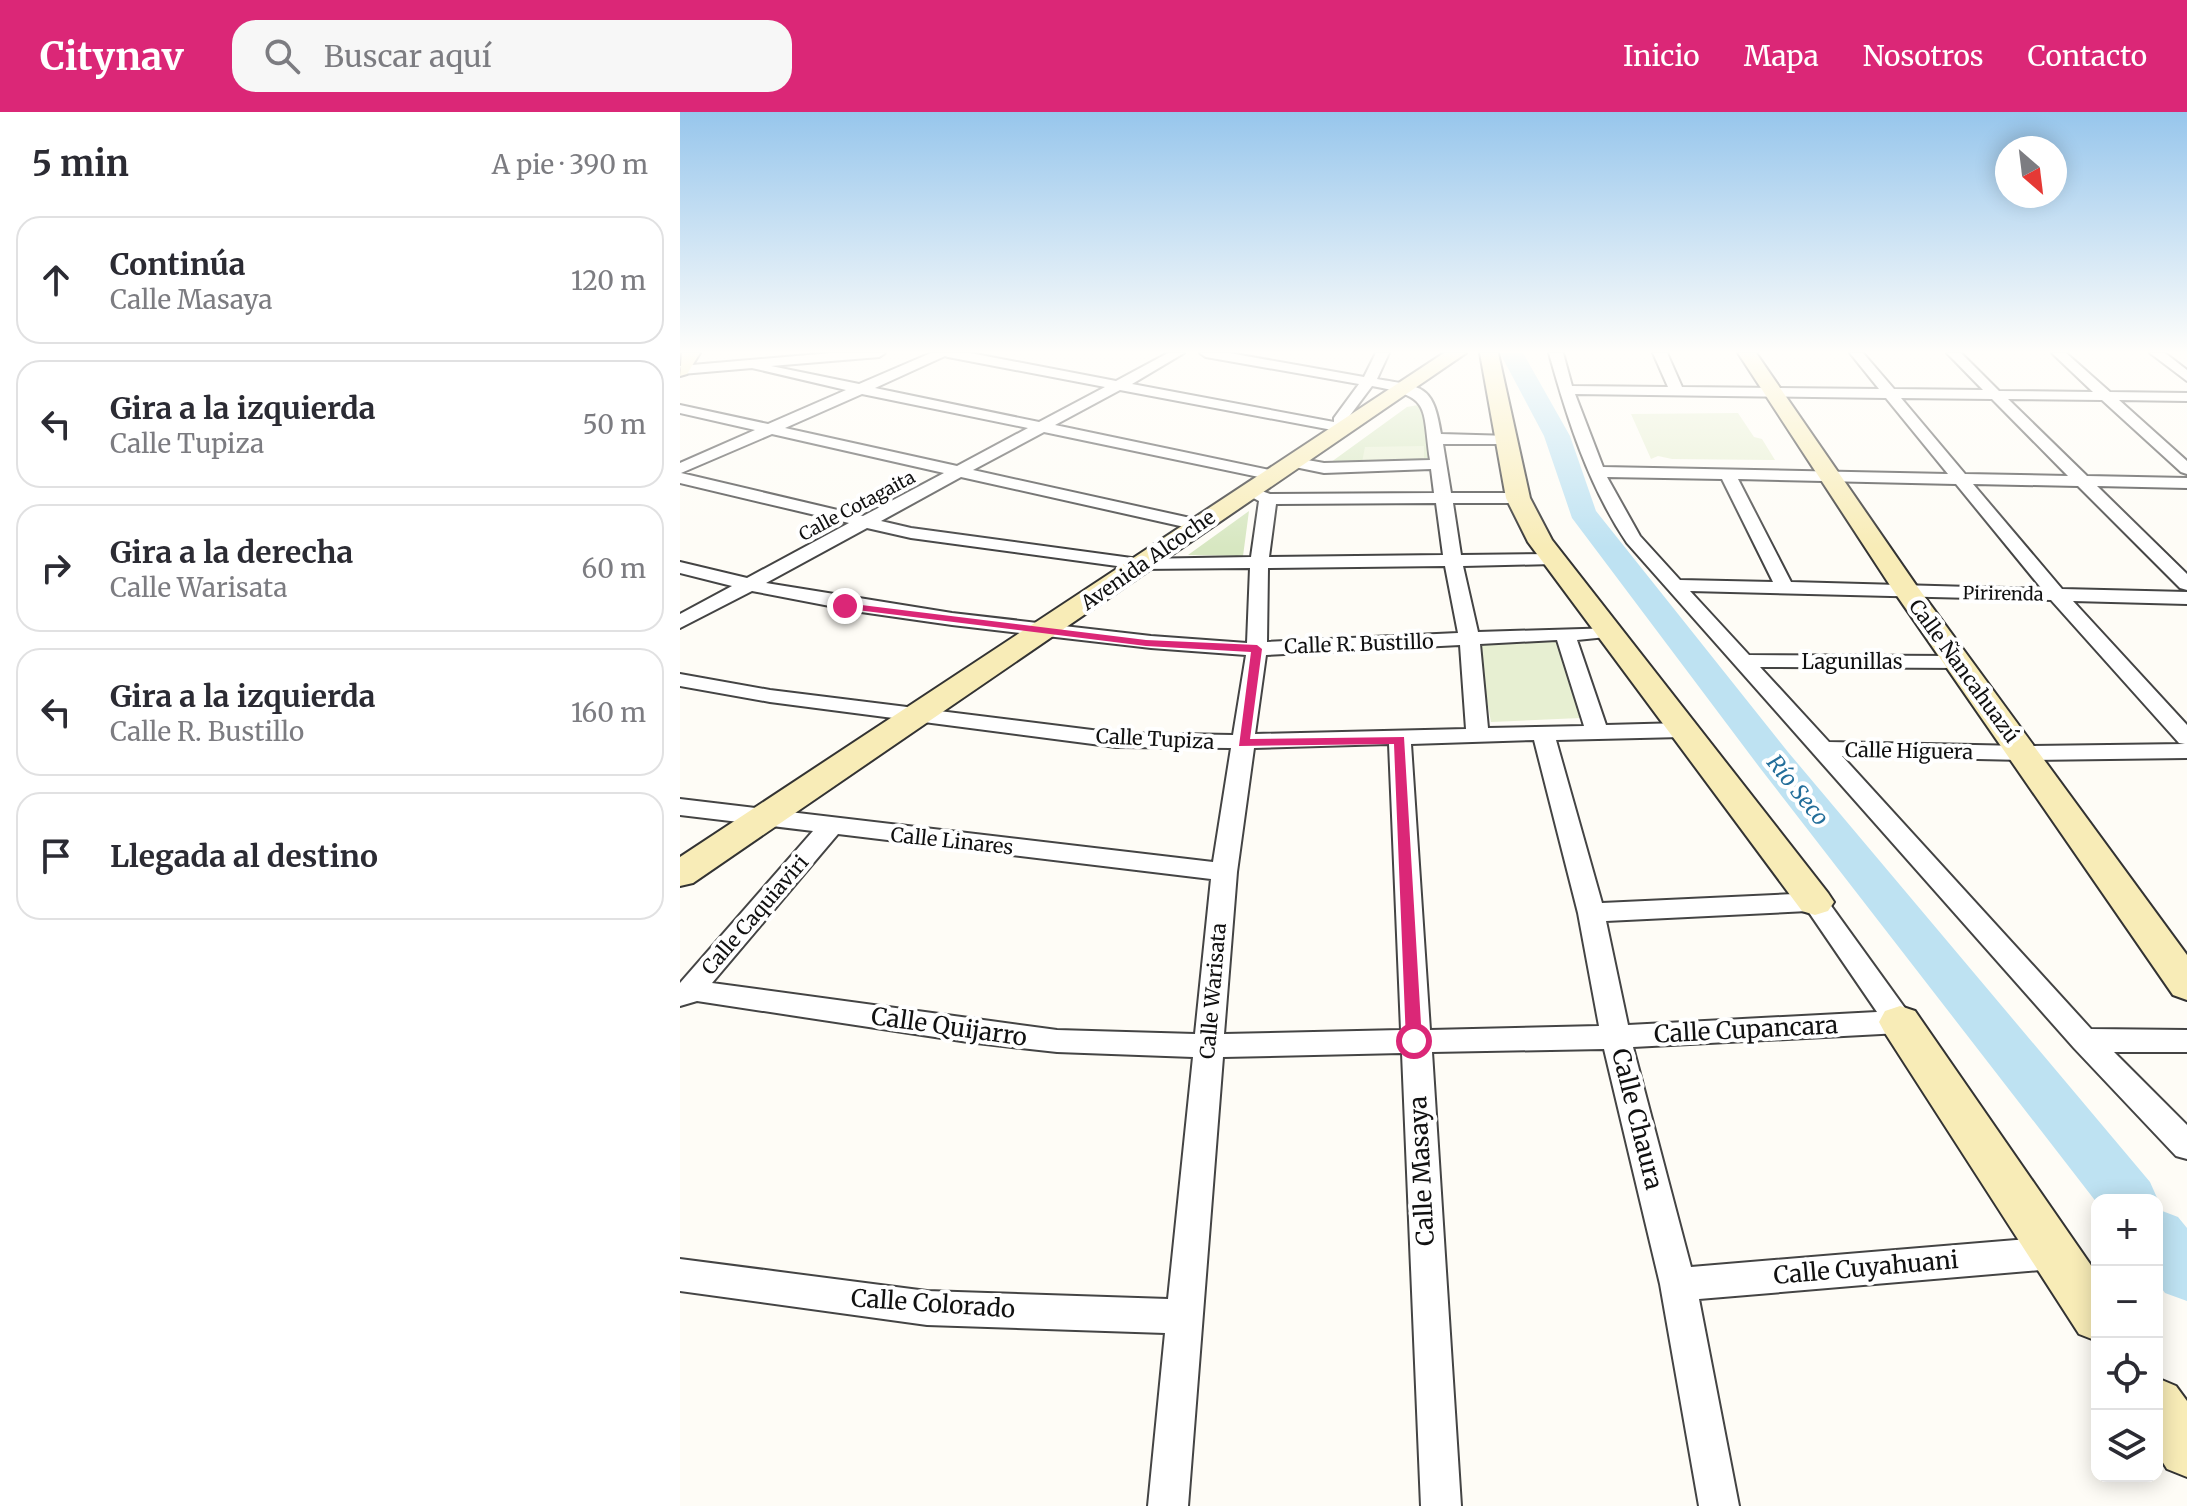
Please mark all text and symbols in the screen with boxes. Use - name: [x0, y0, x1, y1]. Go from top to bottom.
- search box: [232, 20, 792, 92]
- text: Citynav: [40, 33, 184, 80]
- icon: search: [260, 34, 304, 78]
- text: Buscar aquí: [324, 37, 492, 75]
- text: Inicio: [1623, 38, 1700, 74]
- text: Mapa: [1744, 38, 1819, 74]
- text: Nosotros: [1863, 38, 1984, 74]
- text: Contacto: [2028, 38, 2147, 74]
- north arrow: [1995, 136, 2067, 208]
- text: 5 min: [32, 143, 129, 185]
- text: A pie · 390 m: [492, 148, 648, 181]
- text: Continúa: [110, 245, 246, 283]
- icon: ahead: [34, 258, 78, 302]
- text: 120 m: [571, 264, 646, 297]
- text: Calle Masaya: [110, 283, 272, 316]
- text: Gira a la izquierda: [110, 389, 376, 427]
- icon: left: [34, 402, 78, 446]
- text: 50 m: [582, 408, 646, 441]
- text: Calle Tupiza: [110, 427, 264, 460]
- street label: Calle Cotagaita: [795, 465, 919, 546]
- street label: Avenida Alcoche: [1075, 504, 1220, 616]
- text: Gira a la derecha: [110, 533, 353, 571]
- icon: right: [34, 546, 78, 590]
- text: 60 m: [582, 552, 646, 585]
- text: Calle Warisata: [110, 571, 287, 604]
- street label: Pirirenda: [1962, 581, 2044, 606]
- route end: [827, 588, 863, 624]
- street label: Calle Ñancahuazú: [1904, 594, 2026, 747]
- street label: Calle R. Bustillo: [1284, 628, 1434, 659]
- street label: Lagunillas: [1801, 649, 1903, 674]
- text: Gira a la izquierda: [110, 677, 376, 715]
- icon: left: [34, 690, 78, 734]
- text: 160 m: [571, 696, 646, 729]
- text: Calle R. Bustillo: [110, 715, 304, 748]
- street label: Calle Tupiza: [1095, 723, 1215, 754]
- street label: Calle Higuera: [1845, 737, 1974, 764]
- water label: Río Seco: [1761, 749, 1835, 831]
- street label: Calle Linares: [889, 822, 1015, 859]
- icon: arrive: [34, 834, 78, 878]
- text: Llegada al destino: [110, 837, 378, 875]
- street label: Calle Caquiaviri: [696, 850, 813, 980]
- street label: Calle Warisata: [1194, 922, 1231, 1060]
- street label: Calle Quijarro: [869, 1000, 1029, 1053]
- street label: Calle Cupancara: [1653, 1009, 1839, 1050]
- route start: [1396, 1023, 1432, 1059]
- street label: Calle Chaura: [1605, 1045, 1670, 1193]
- street label: Calle Masaya: [1402, 1095, 1441, 1247]
- map controls: [2091, 1194, 2163, 1482]
- button: +: [2091, 1194, 2163, 1266]
- street label: Calle Cuyahuani: [1772, 1244, 1960, 1291]
- button: −: [2091, 1266, 2163, 1338]
- street label: Calle Colorado: [850, 1282, 1016, 1325]
- button: locate: [2091, 1338, 2163, 1410]
- button: layers: [2091, 1410, 2163, 1482]

